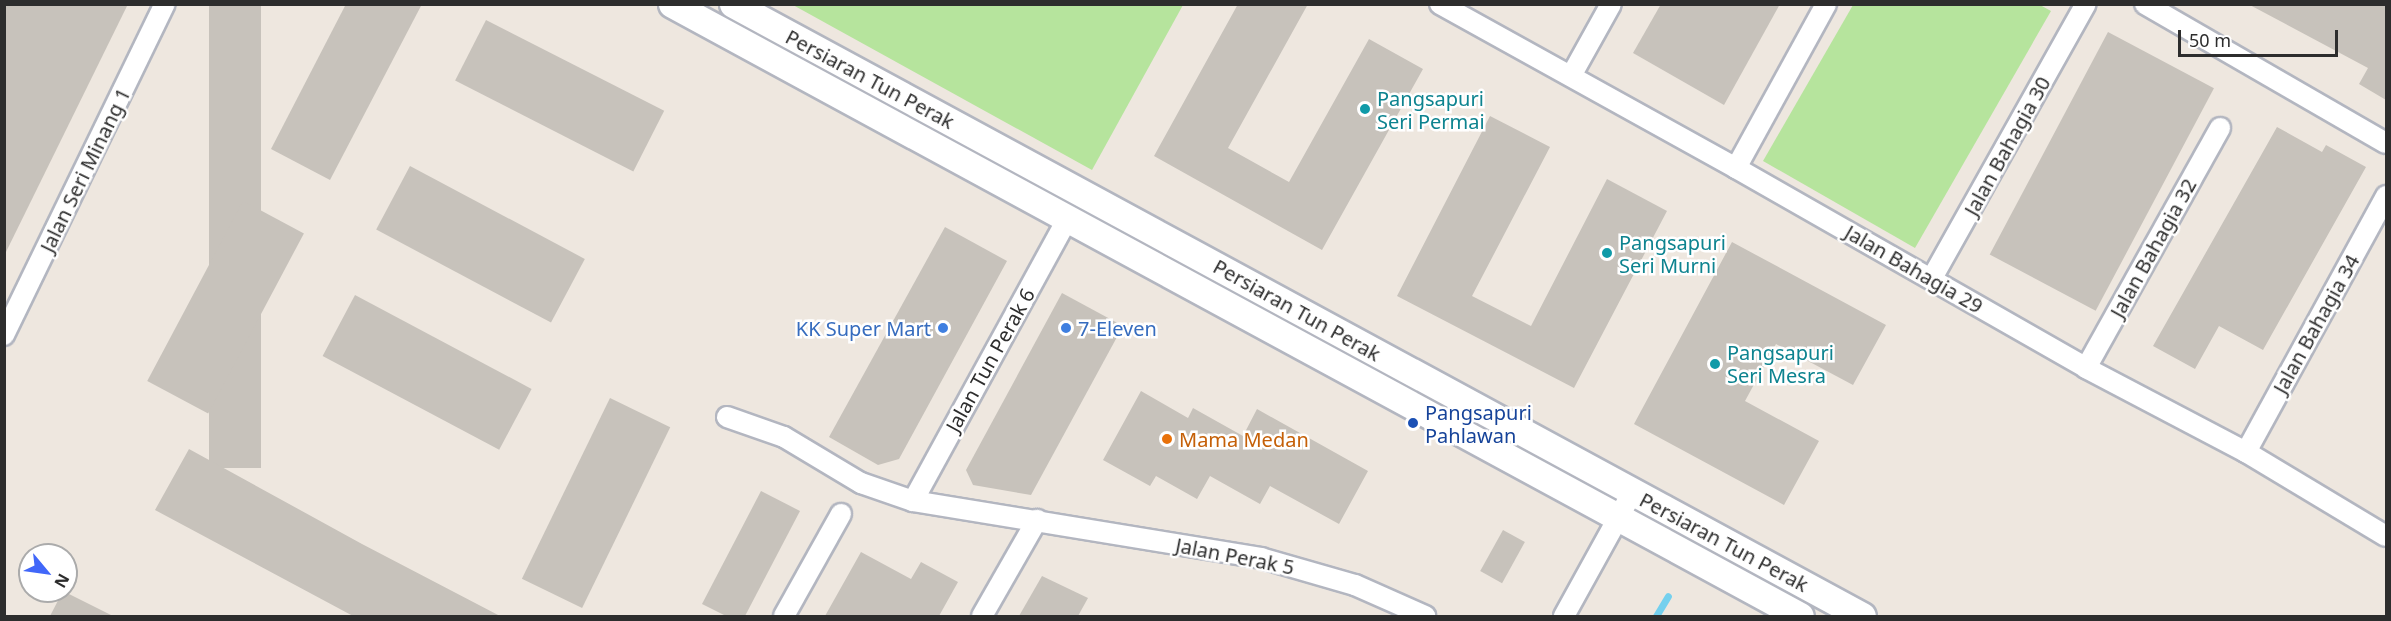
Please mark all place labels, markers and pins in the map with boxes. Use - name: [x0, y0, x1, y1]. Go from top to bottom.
- place label: Pangsapuri Seri Permai: [1377, 86, 1485, 133]
- marker: Pangsapuri Seri Permai: [1358, 102, 1372, 116]
- place label: Pangsapuri Seri Murni: [1619, 230, 1726, 277]
- marker: Pangsapuri Seri Murni: [1600, 246, 1614, 260]
- place label: KK Super Mart: [796, 316, 931, 340]
- place label: 7-Eleven: [1078, 316, 1157, 340]
- marker: KK Super Mart: [936, 321, 950, 335]
- marker: 7-Eleven: [1059, 321, 1073, 335]
- place label: Pangsapuri Seri Mesra: [1727, 340, 1834, 387]
- marker: Pangsapuri Seri Mesra: [1708, 357, 1722, 371]
- place label: Pangsapuri Pahlawan: [1425, 400, 1532, 447]
- marker: Pangsapuri Pahlawan: [1406, 416, 1420, 430]
- place label: Mama Medan: [1179, 427, 1309, 451]
- marker: Mama Medan: [1160, 432, 1174, 446]

